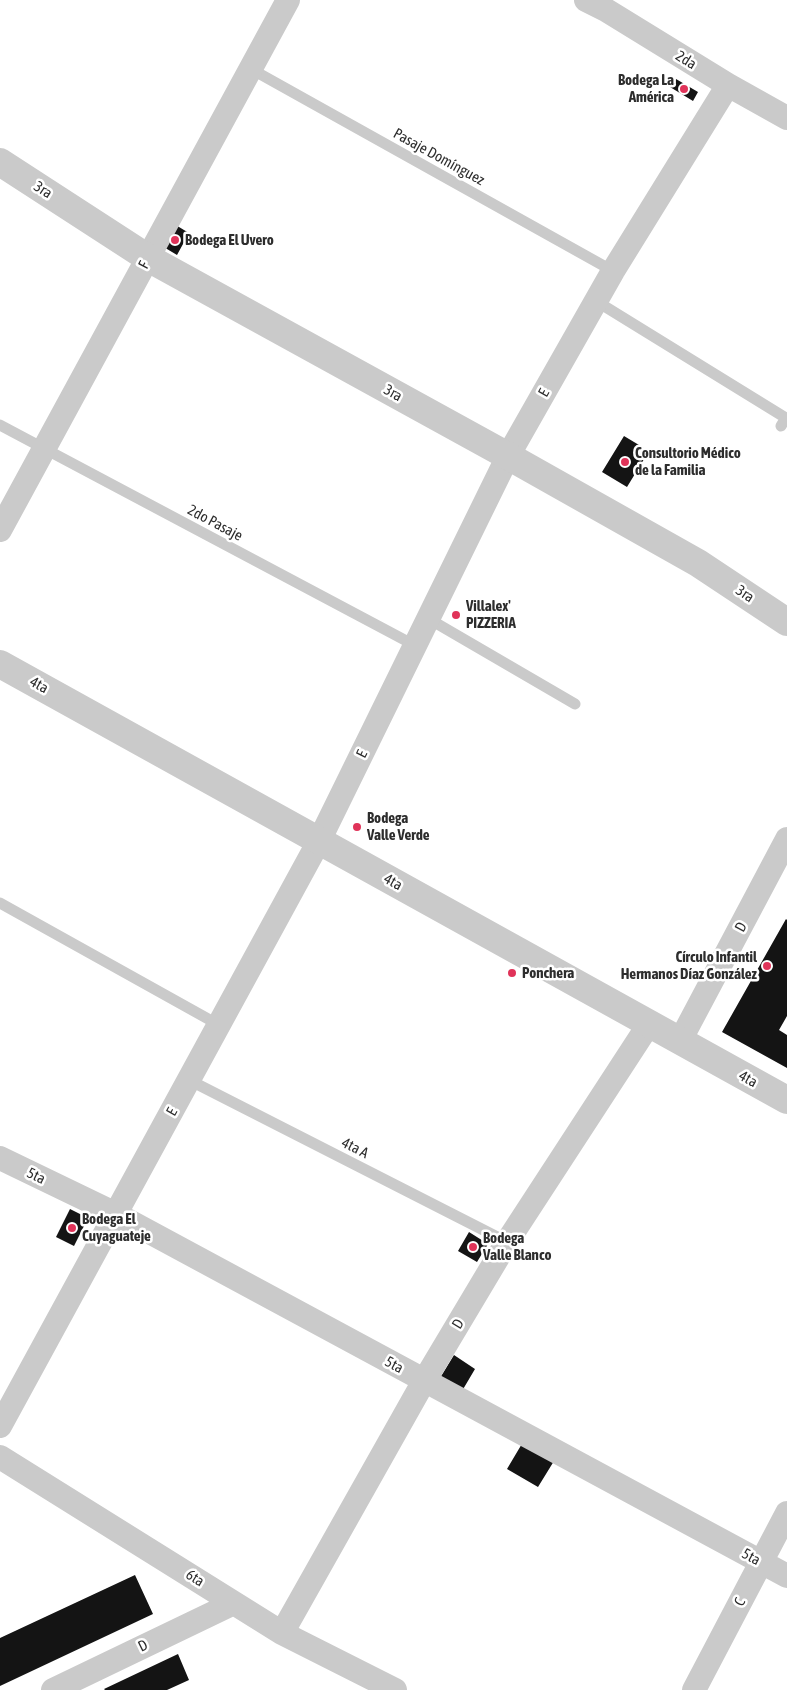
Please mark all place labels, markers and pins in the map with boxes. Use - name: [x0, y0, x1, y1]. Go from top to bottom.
- place label: Bodega La América: [618, 71, 674, 106]
- marker: Bodega La América: [678, 83, 690, 95]
- place label: Bodega El Uvero: [185, 231, 274, 249]
- marker: Bodega El Uvero: [169, 234, 181, 246]
- place label: Consultorio Médico de la Familia: [635, 444, 741, 479]
- marker: Consultorio Médico de la Familia: [619, 456, 631, 468]
- place label: Villalex' PIZZERIA: [466, 597, 516, 632]
- marker: Villalex' PIZZERIA: [450, 609, 462, 621]
- place label: Bodega Valle Verde: [367, 809, 430, 844]
- marker: Bodega Valle Verde: [351, 821, 363, 833]
- place label: Círculo Infantil Hermanos Díaz González: [621, 948, 757, 983]
- marker: Círculo Infantil Hermanos Díaz González: [761, 960, 773, 972]
- place label: Ponchera: [522, 964, 574, 982]
- marker: Ponchera: [506, 967, 518, 979]
- place label: Bodega El Cuyaguateje: [82, 1210, 151, 1245]
- marker: Bodega El Cuyaguateje: [66, 1222, 78, 1234]
- place label: Bodega Valle Blanco: [483, 1229, 551, 1264]
- marker: Bodega Valle Blanco: [467, 1241, 479, 1253]

